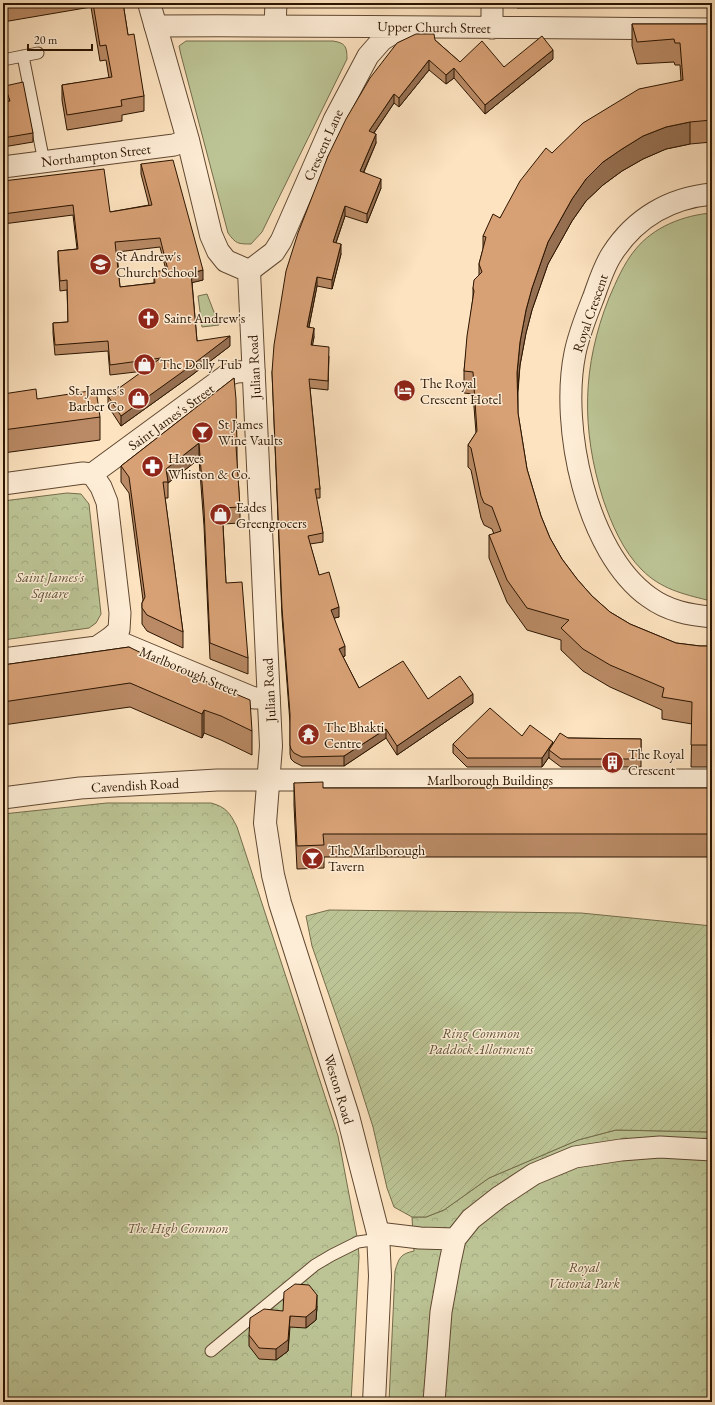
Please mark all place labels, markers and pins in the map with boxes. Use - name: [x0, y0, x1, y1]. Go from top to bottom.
- place label: St Andrew's Church School: [116, 247, 198, 281]
- school or university icon: St Andrew's Church School: [88, 251, 114, 277]
- church icon: Saint Andrew's: [136, 305, 162, 331]
- place label: Saint Andrew's: [164, 309, 246, 327]
- shop icon: The Dolly Tub: [132, 351, 158, 377]
- place label: The Dolly Tub: [160, 355, 242, 373]
- place label: The Royal Crescent Hotel: [420, 374, 502, 408]
- hotel icon: The Royal Crescent Hotel: [391, 378, 417, 404]
- place label: St. James's Barber Co: [69, 381, 124, 415]
- shop icon: St. James's Barber Co: [126, 385, 152, 411]
- place label: St James Wine Vaults: [218, 415, 283, 449]
- bar icon: St James Wine Vaults: [190, 419, 216, 445]
- place label: Hawes Whiston & Co.: [168, 449, 251, 483]
- pharmacy icon: Hawes Whiston & Co.: [139, 453, 165, 479]
- place label: Eades Greengrocers: [236, 498, 307, 532]
- shop icon: Eades Greengrocers: [208, 502, 234, 528]
- place label: The Bhakti Centre: [324, 718, 385, 752]
- temple icon: The Bhakti Centre: [296, 722, 322, 748]
- place label: The Royal Crescent: [628, 745, 685, 779]
- building icon: The Royal Crescent: [599, 749, 625, 775]
- place label: The Marlborough Tavern: [328, 841, 425, 875]
- bar icon: The Marlborough Tavern: [299, 845, 325, 871]

